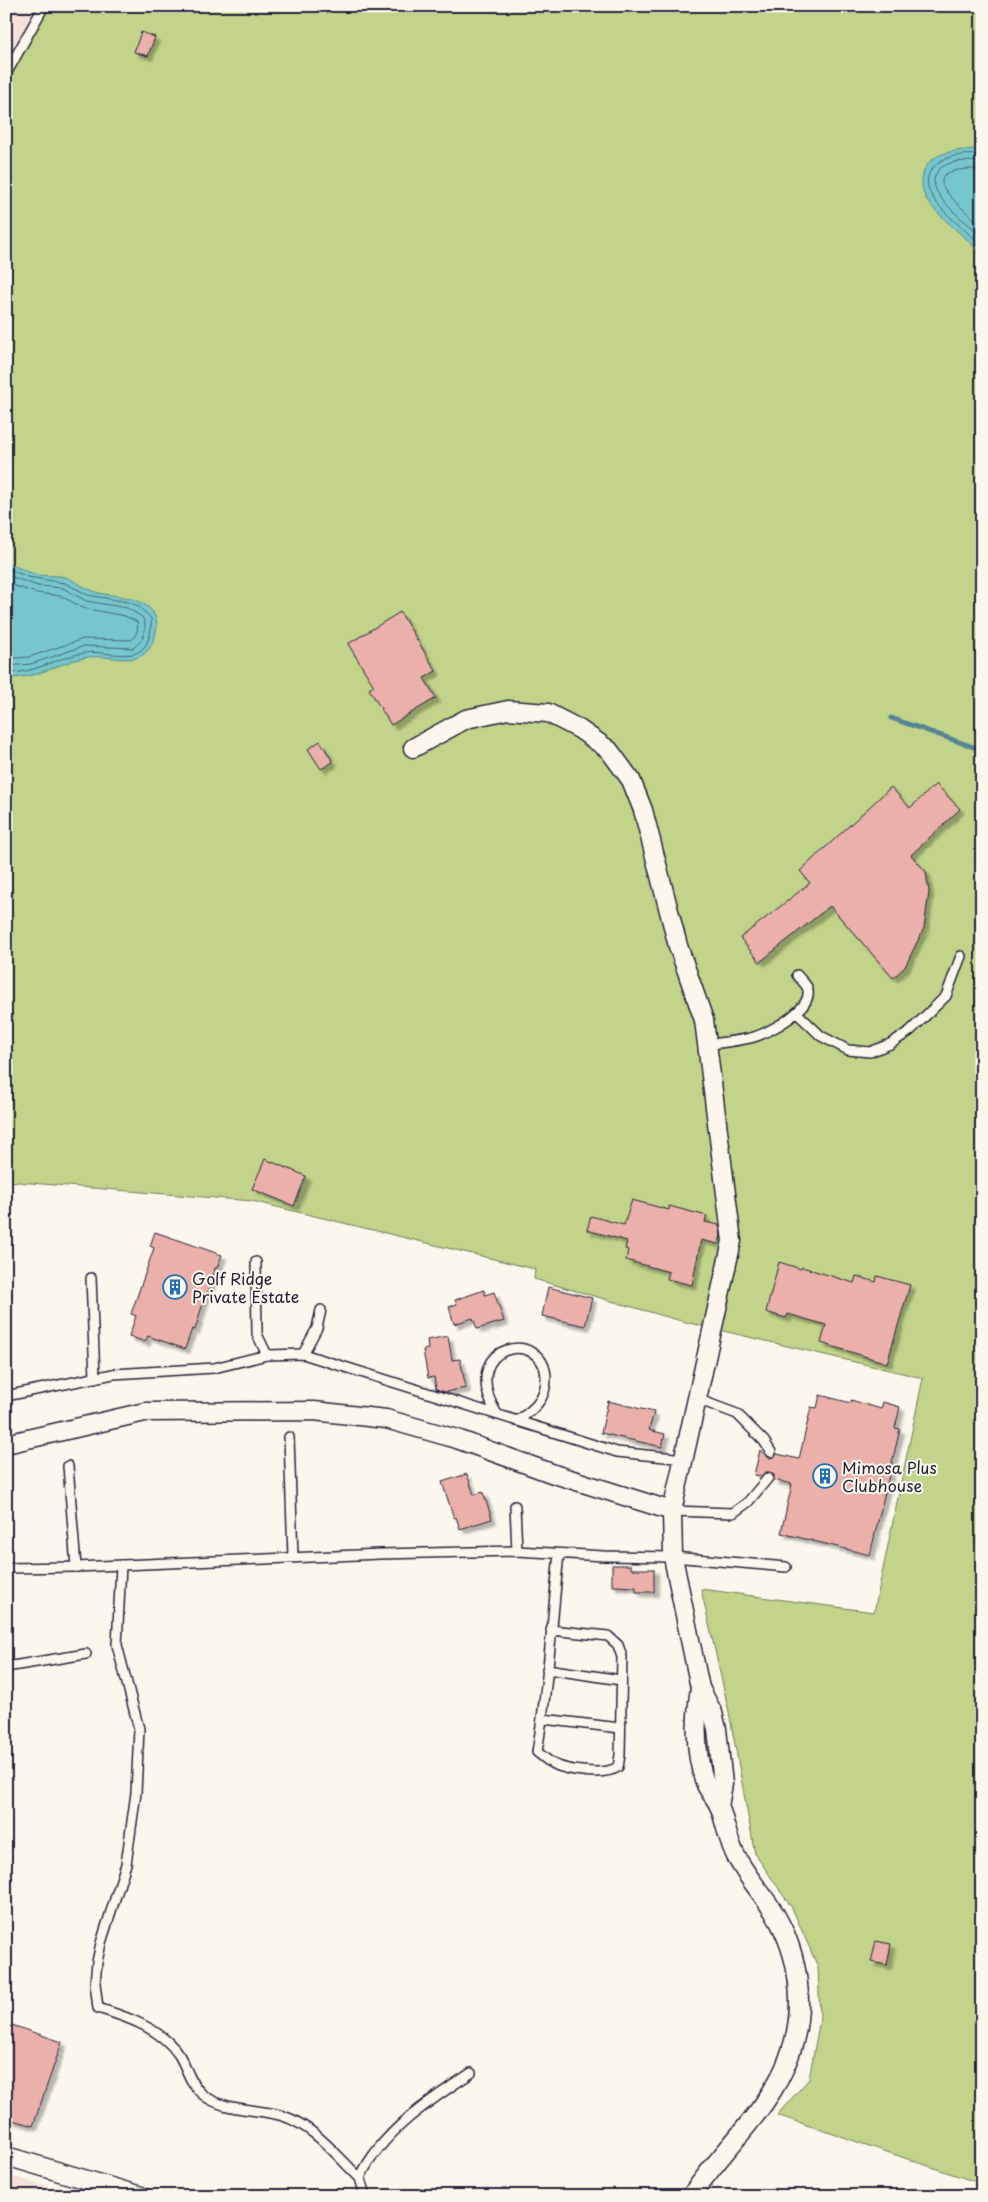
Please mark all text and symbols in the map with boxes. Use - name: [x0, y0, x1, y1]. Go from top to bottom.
- place label: Golf Ridge Private Estate: [192, 1266, 299, 1308]
- building icon: Golf Ridge Private Estate: [162, 1274, 188, 1300]
- place label: Mimosa Plus Clubhouse: [842, 1455, 937, 1497]
- building icon: Mimosa Plus Clubhouse: [812, 1463, 838, 1489]

